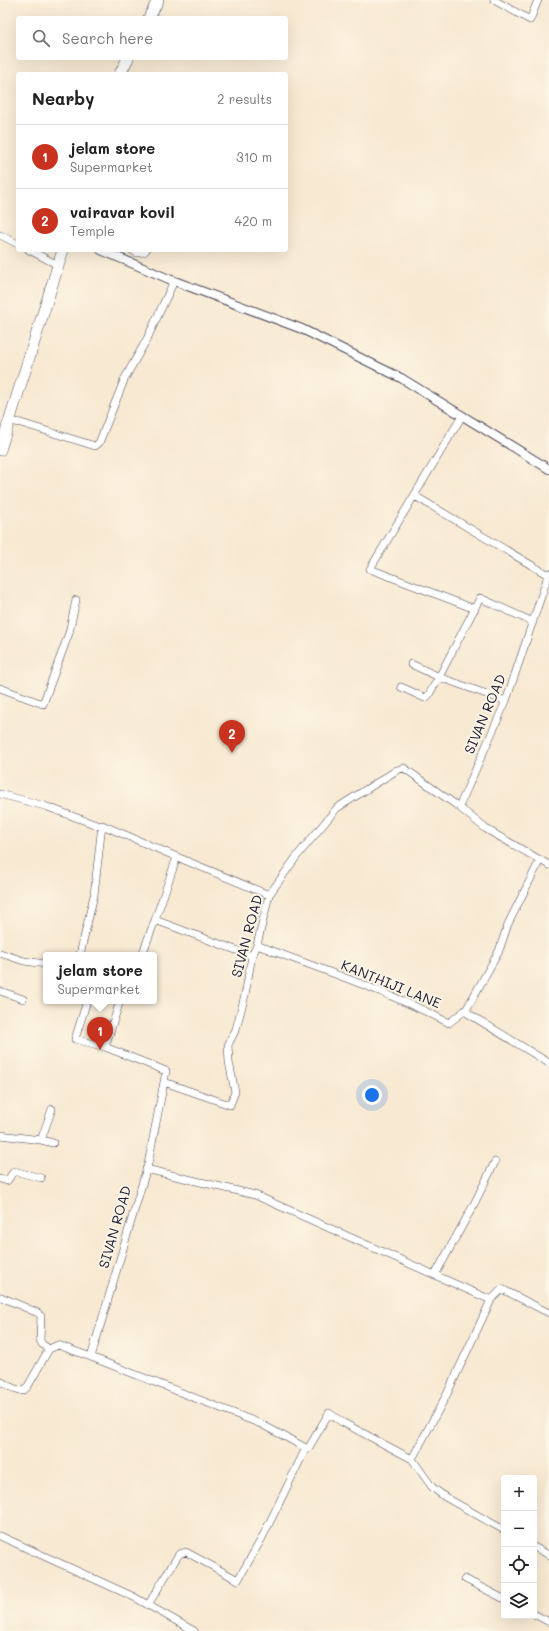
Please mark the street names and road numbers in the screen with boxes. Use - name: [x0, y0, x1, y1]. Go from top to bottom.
- street label: SIVAN ROAD: [459, 671, 510, 757]
- street label: SIVAN ROAD: [226, 892, 267, 979]
- street label: KANTHIJI LANE: [338, 955, 444, 1012]
- street label: SIVAN ROAD: [94, 1183, 135, 1270]

